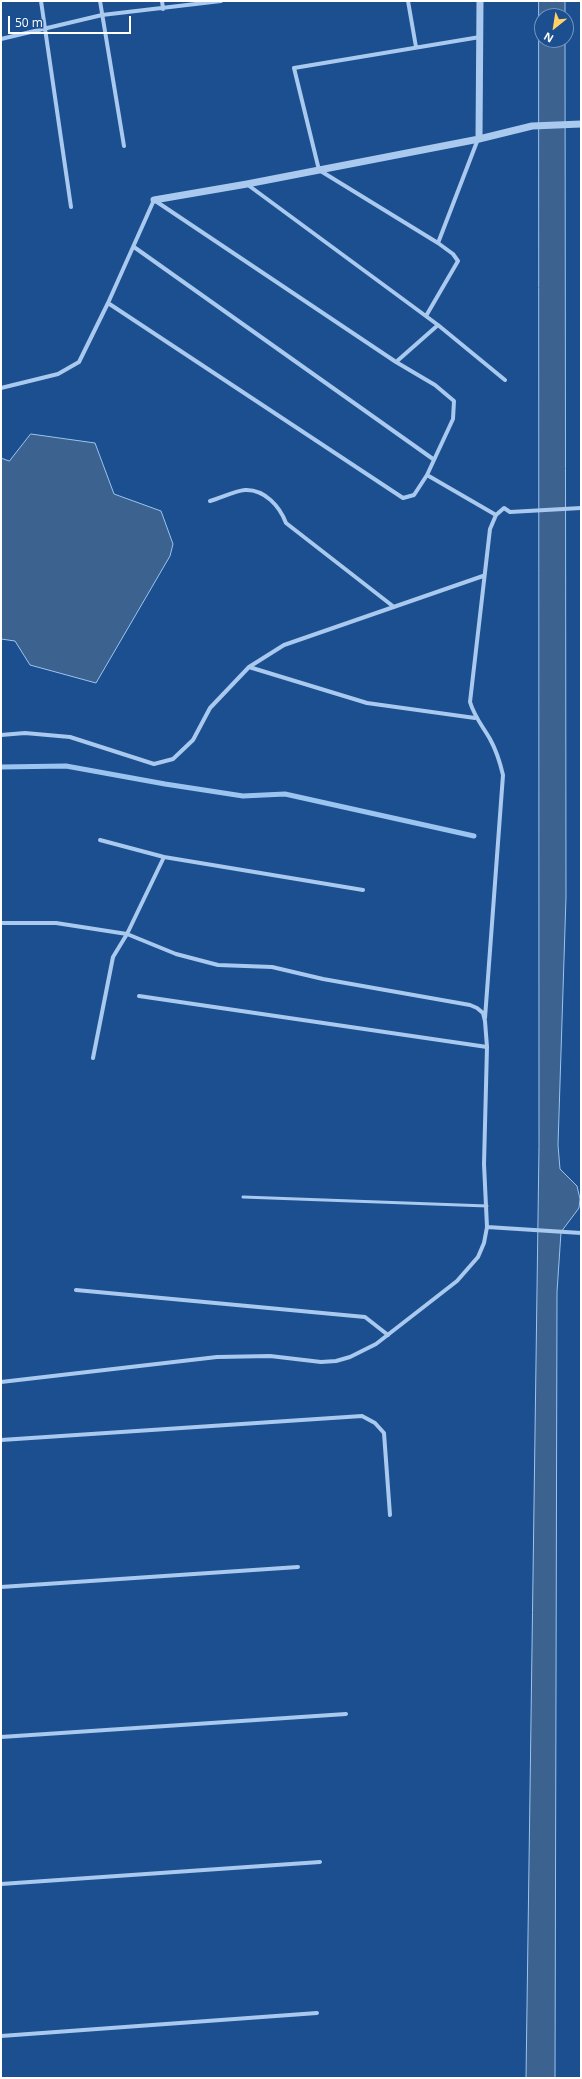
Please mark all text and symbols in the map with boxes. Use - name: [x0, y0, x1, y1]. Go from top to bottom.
- scale bar: [10, 8, 133, 34]
- north arrow: [534, 8, 574, 48]
- text: 50 m: [15, 14, 43, 31]
- text: N: [541, 29, 556, 47]

